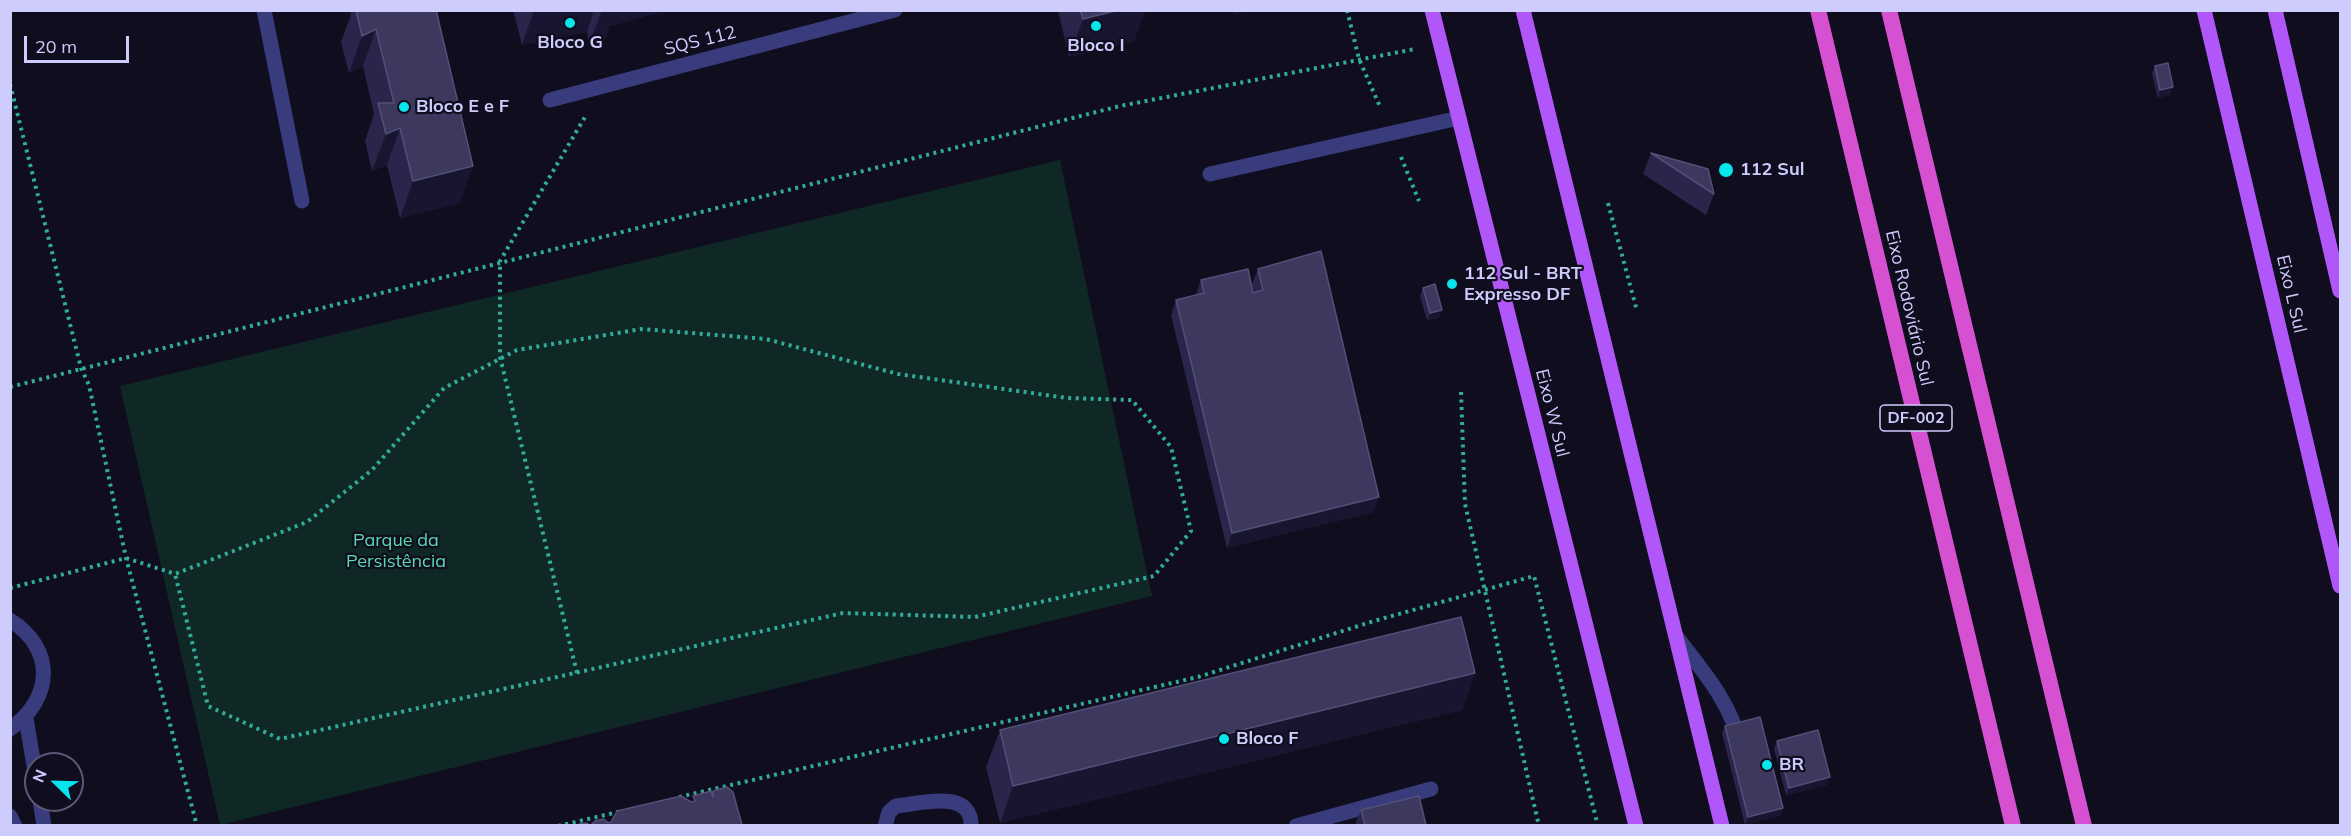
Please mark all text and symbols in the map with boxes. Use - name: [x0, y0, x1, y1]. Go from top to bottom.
- marker: Bloco G: [563, 16, 577, 30]
- marker: Bloco I: [1089, 19, 1103, 33]
- street label: SQS 112: [662, 22, 738, 60]
- scale bar: [27, 24, 132, 62]
- place label: Bloco G: [537, 32, 603, 54]
- text: 20 m: [35, 35, 77, 58]
- place label: Bloco I: [1067, 35, 1125, 57]
- place label: Bloco E e F: [416, 96, 509, 118]
- marker: Bloco E e F: [397, 100, 411, 114]
- place label: 112 Sul: [1740, 159, 1804, 181]
- marker: 112 Sul: [1717, 161, 1735, 179]
- street label: Eixo Rodoviário Sul: [1881, 228, 1937, 388]
- street label: Eixo L Sul: [2272, 253, 2310, 335]
- place label: 112 Sul - BRT Expresso DF: [1464, 263, 1582, 306]
- marker: 112 Sul - BRT Expresso DF: [1445, 277, 1459, 291]
- street label: Eixo W Sul: [1531, 367, 1573, 459]
- road number: DF-002: [1880, 405, 1952, 431]
- park label: Parque da Persistência: [346, 530, 446, 572]
- place label: Bloco F: [1236, 728, 1299, 750]
- marker: Bloco F: [1217, 732, 1231, 746]
- north arrow: [24, 752, 84, 812]
- place label: BR: [1779, 754, 1804, 776]
- marker: BR: [1760, 758, 1774, 772]
- text: N: [28, 766, 51, 785]

